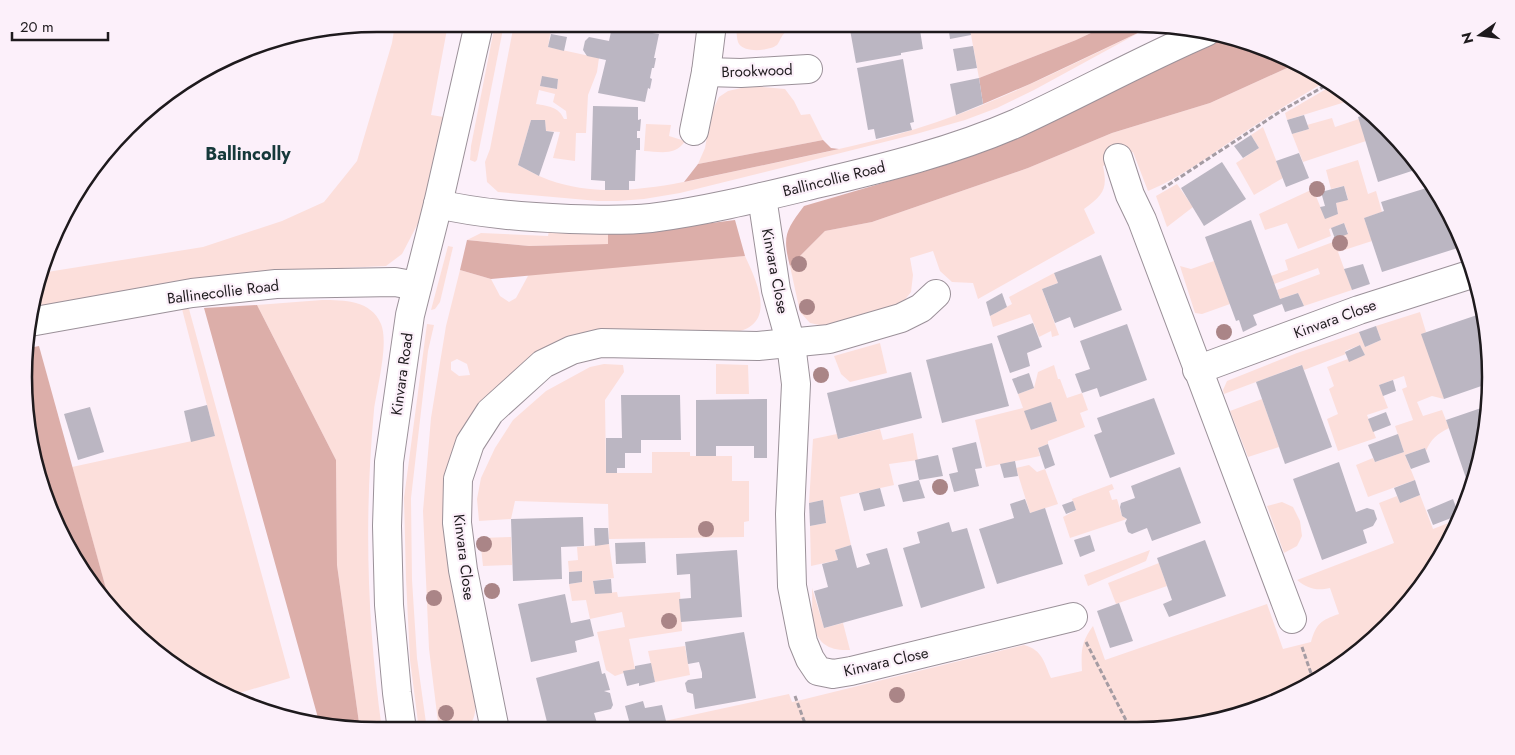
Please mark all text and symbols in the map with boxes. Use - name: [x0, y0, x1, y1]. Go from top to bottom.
- scale bar: [12, 10, 109, 42]
- north arrow: [1455, 10, 1505, 60]
- text: 20 m: [20, 16, 54, 38]
- text: N: [1456, 30, 1478, 46]
- street label: Brookwood: [721, 59, 793, 83]
- district label: Ballincolly: [205, 141, 291, 167]
- street label: Ballincollie Road: [780, 156, 888, 202]
- street label: Kinvara Close: [756, 226, 794, 316]
- street label: Ballinecollie Road: [166, 274, 280, 310]
- street label: Kinvara Close: [1291, 294, 1380, 344]
- street label: Kinvara Road: [385, 331, 419, 417]
- street label: Kinvara Close: [448, 513, 480, 602]
- street label: Kinvara Close: [841, 641, 931, 682]

